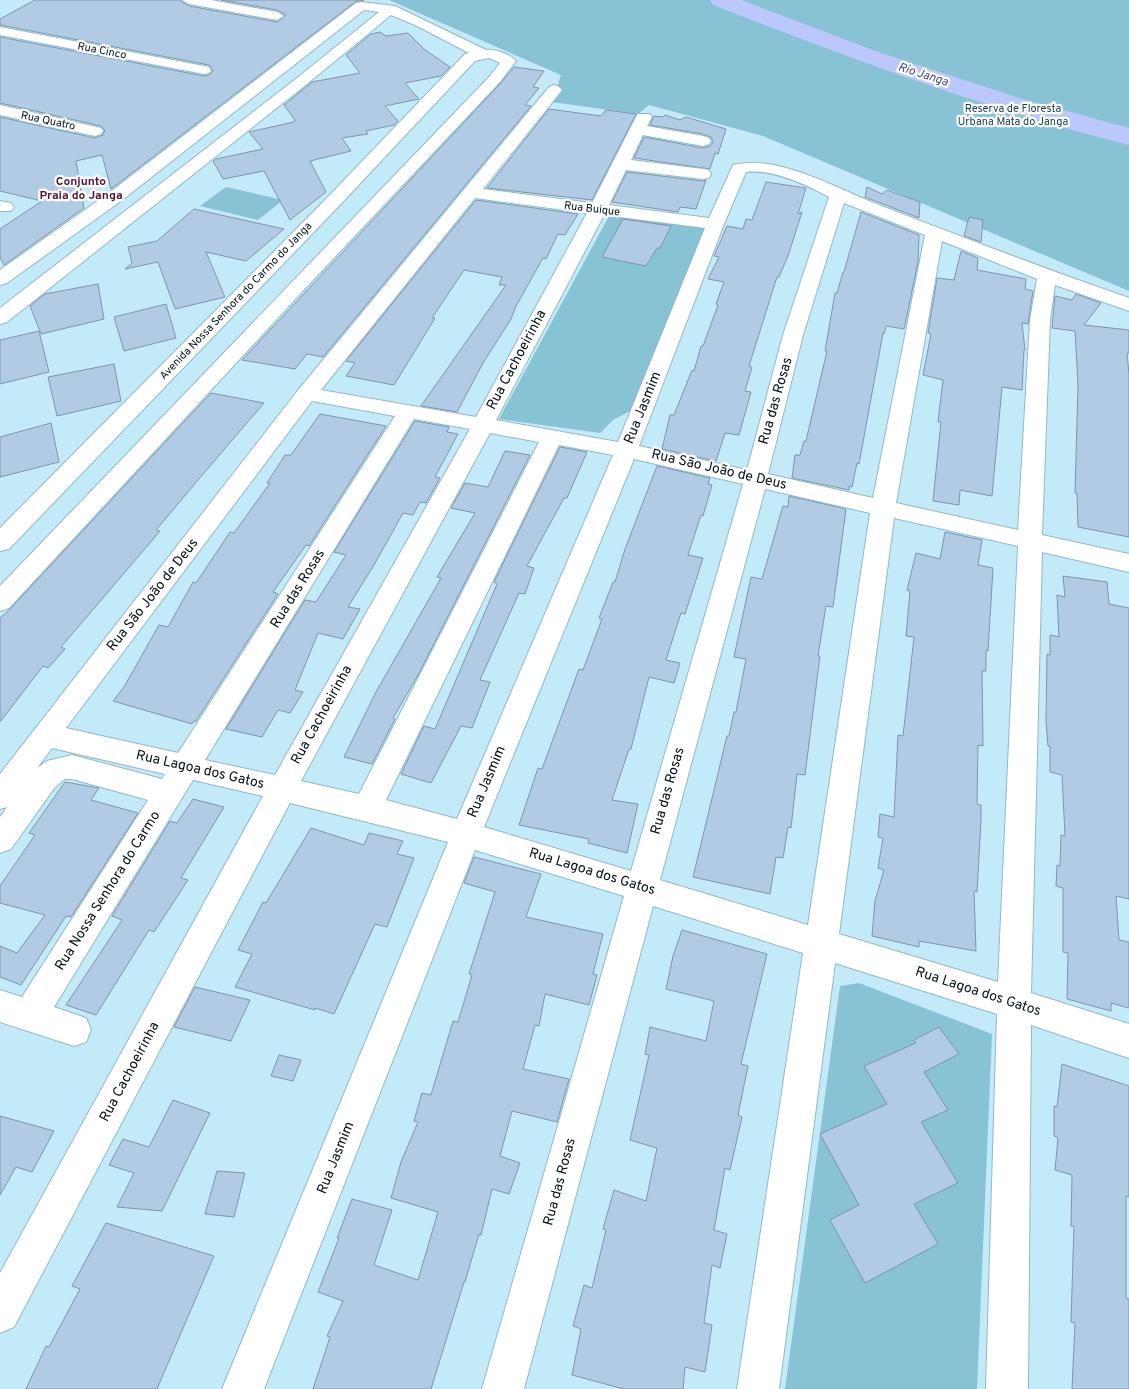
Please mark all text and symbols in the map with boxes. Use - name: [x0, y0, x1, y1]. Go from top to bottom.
- street label: Rua Cinco: [76, 39, 128, 63]
- water label: Rio Janga: [896, 59, 951, 91]
- park label: Reserva de Floresta Urbana Mata do Janga: [958, 102, 1068, 129]
- street label: Rua Quatro: [19, 108, 77, 134]
- district label: Conjunto Praia do Janga: [39, 174, 123, 204]
- street label: Rua Buique: [563, 199, 621, 219]
- street label: Avenida Nossa Senhora do Carmo do Janga: [157, 219, 315, 383]
- street label: Rua Cachoeirinha: [484, 307, 550, 413]
- street label: Rua das Rosas: [755, 355, 797, 447]
- street label: Rua Jasmim: [621, 369, 665, 447]
- street label: Rua São João de Deus: [650, 446, 788, 494]
- street label: Rua São João de Deus: [104, 535, 202, 655]
- street label: Rua das Rosas: [267, 546, 329, 632]
- street label: Rua Cachoeirinha: [288, 662, 356, 768]
- street label: Rua Jasmim: [464, 743, 510, 821]
- street label: Rua das Rosas: [647, 745, 689, 837]
- street label: Rua Lagoa dos Gatos: [134, 747, 266, 793]
- street label: Rua Nossa Senhora do Carmo: [52, 808, 164, 974]
- street label: Rua Lagoa dos Gatos: [527, 845, 657, 899]
- street label: Rua Lagoa dos Gatos: [913, 964, 1043, 1020]
- street label: Rua Cachoeirinha: [97, 1019, 163, 1125]
- street label: Rua Jasmim: [314, 1119, 358, 1197]
- street label: Rua das Rosas: [540, 1136, 580, 1228]

